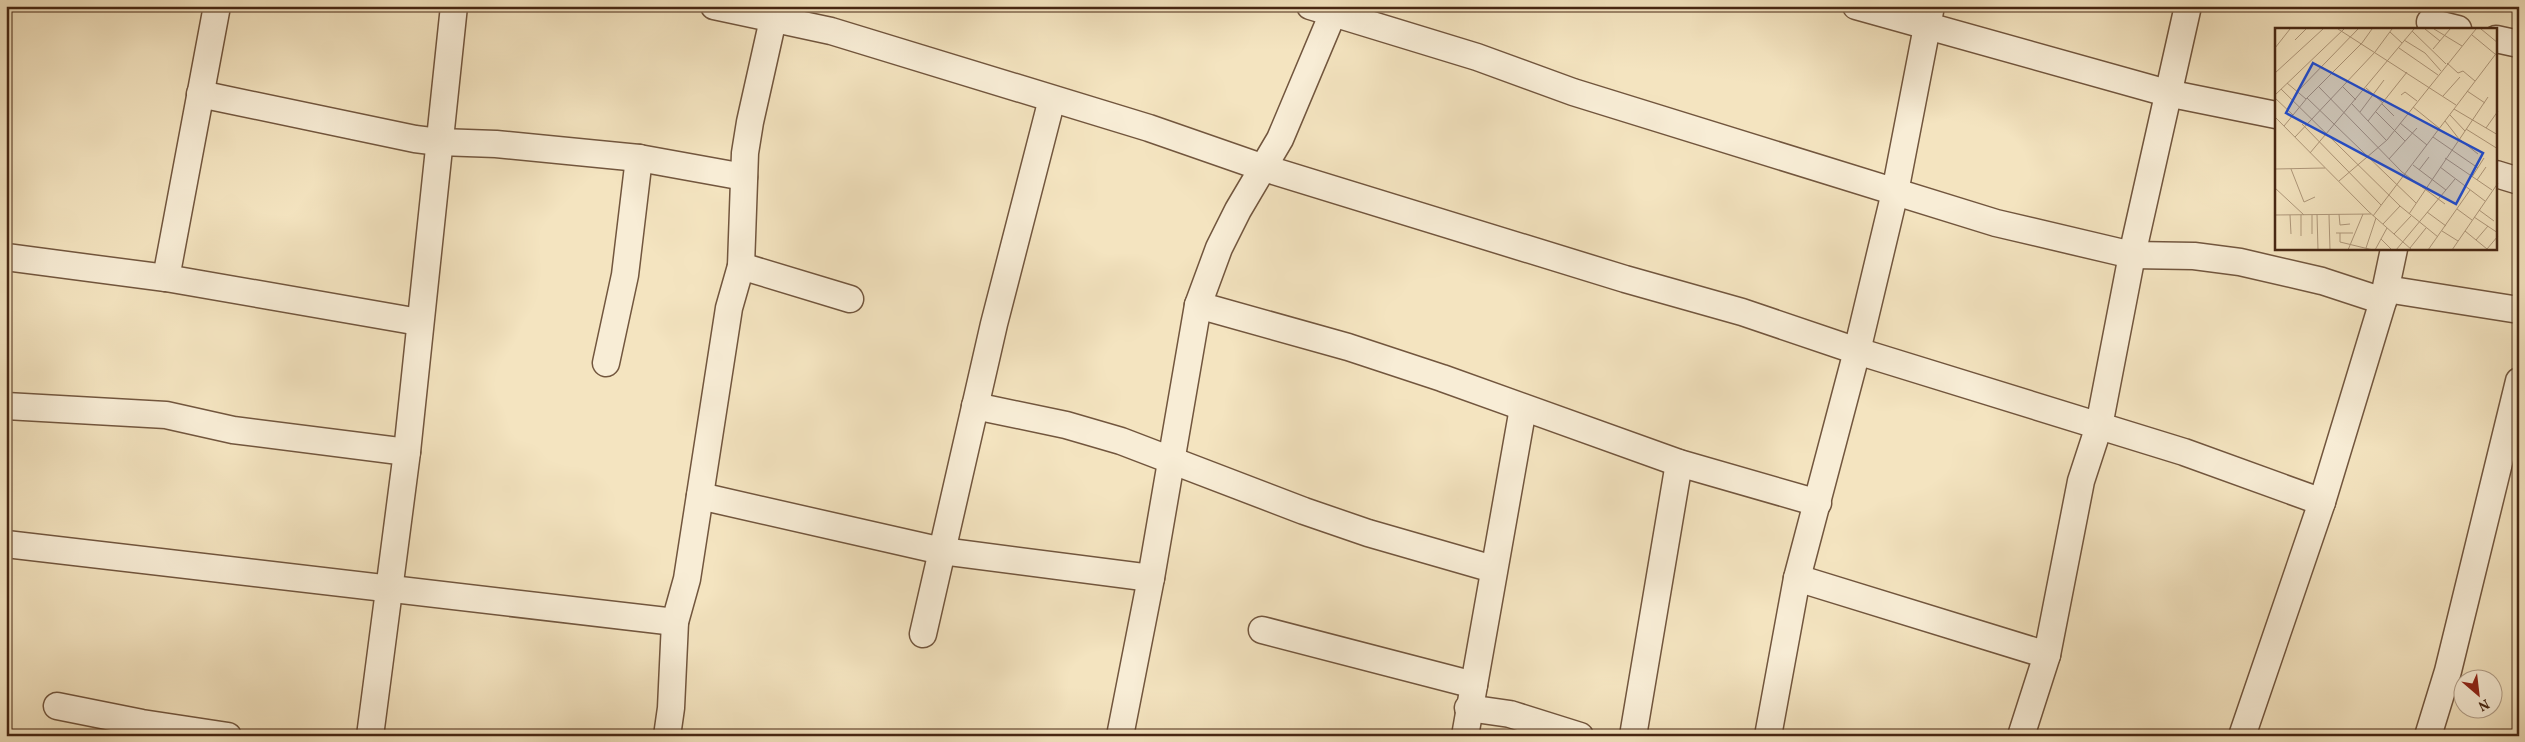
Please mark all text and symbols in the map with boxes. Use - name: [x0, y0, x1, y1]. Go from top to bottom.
- inset map: [2275, 28, 2498, 250]
- north arrow: [2452, 670, 2502, 720]
- text: N: [2474, 693, 2492, 715]

